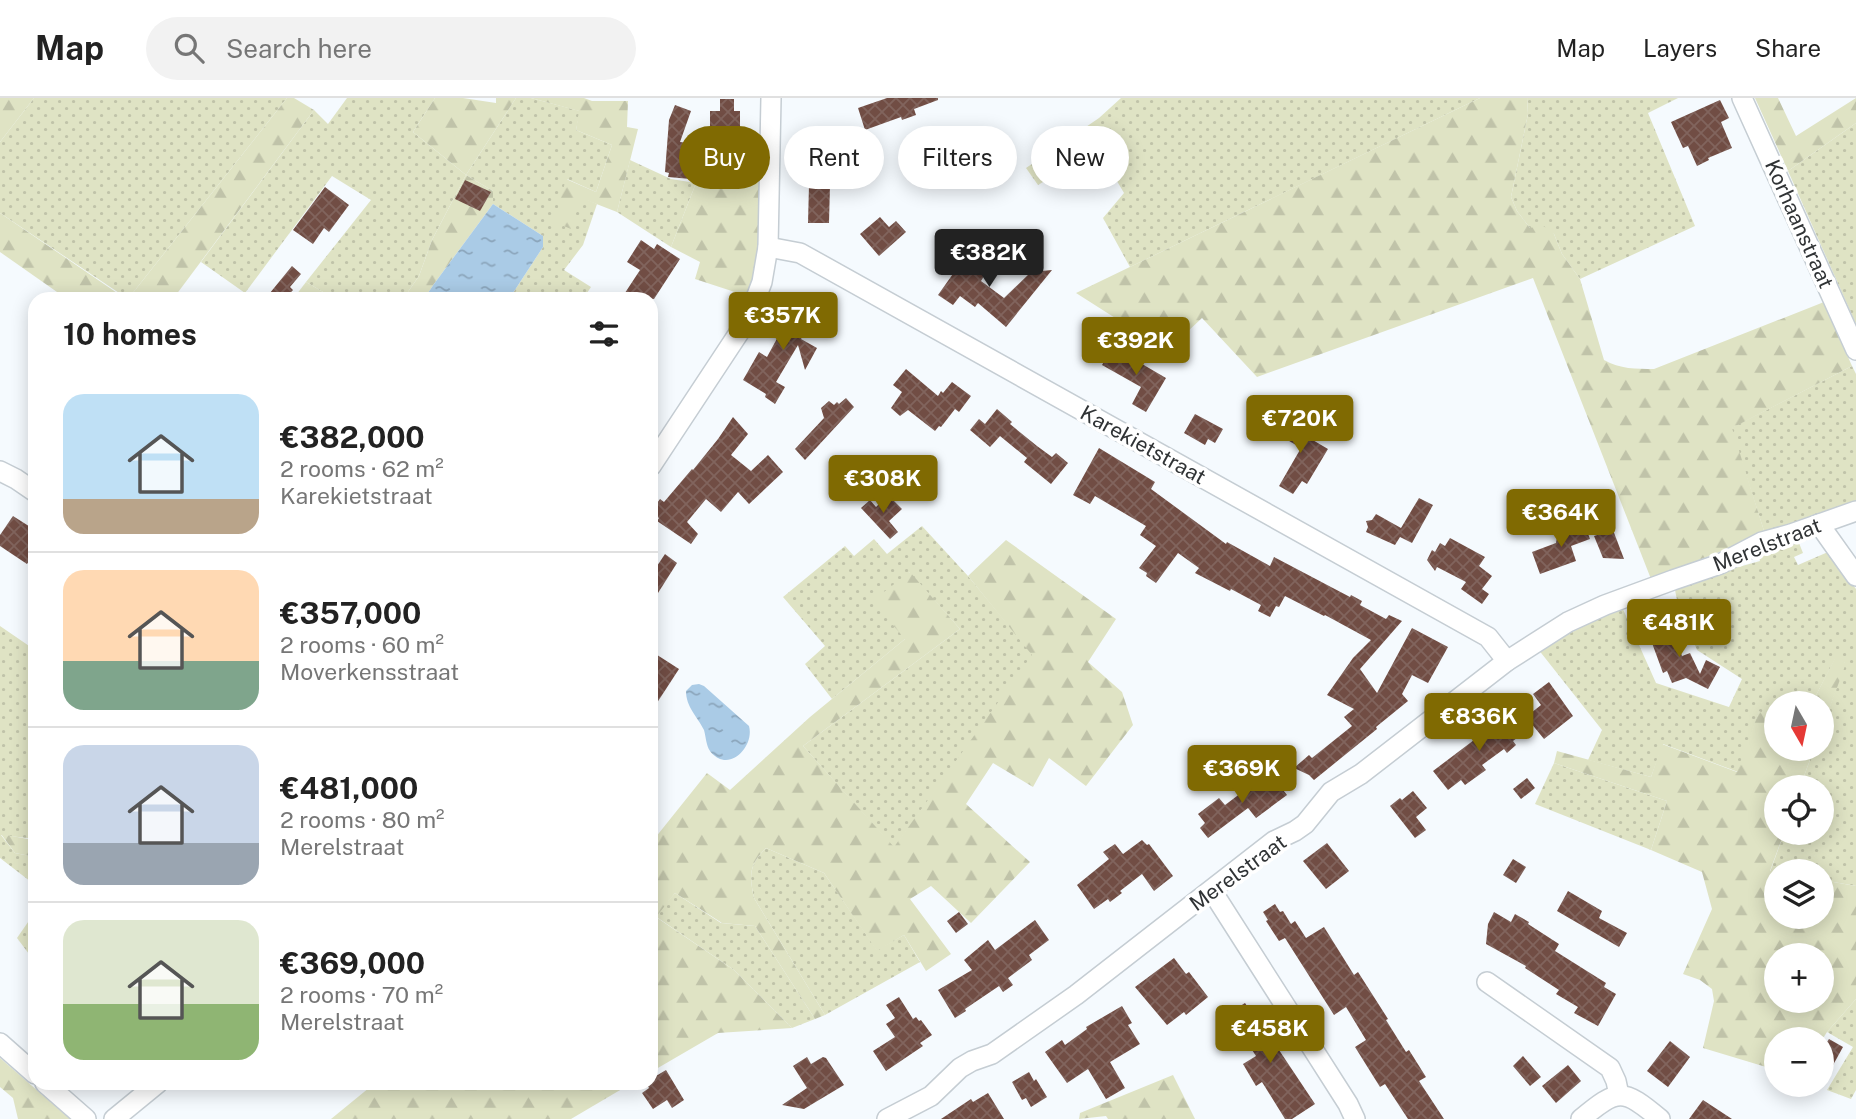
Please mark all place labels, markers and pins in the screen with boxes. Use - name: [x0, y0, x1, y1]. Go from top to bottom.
- pin: €382K: [940, 230, 1038, 289]
- pin: €357K: [734, 292, 832, 352]
- pin: €392K: [1087, 317, 1185, 377]
- pin: €720K: [1251, 396, 1349, 455]
- pin: €308K: [834, 456, 932, 515]
- pin: €364K: [1512, 490, 1610, 549]
- pin: €481K: [1630, 600, 1728, 659]
- pin: €836K: [1430, 694, 1528, 753]
- pin: €369K: [1193, 746, 1291, 805]
- pin: €458K: [1221, 1006, 1319, 1065]

